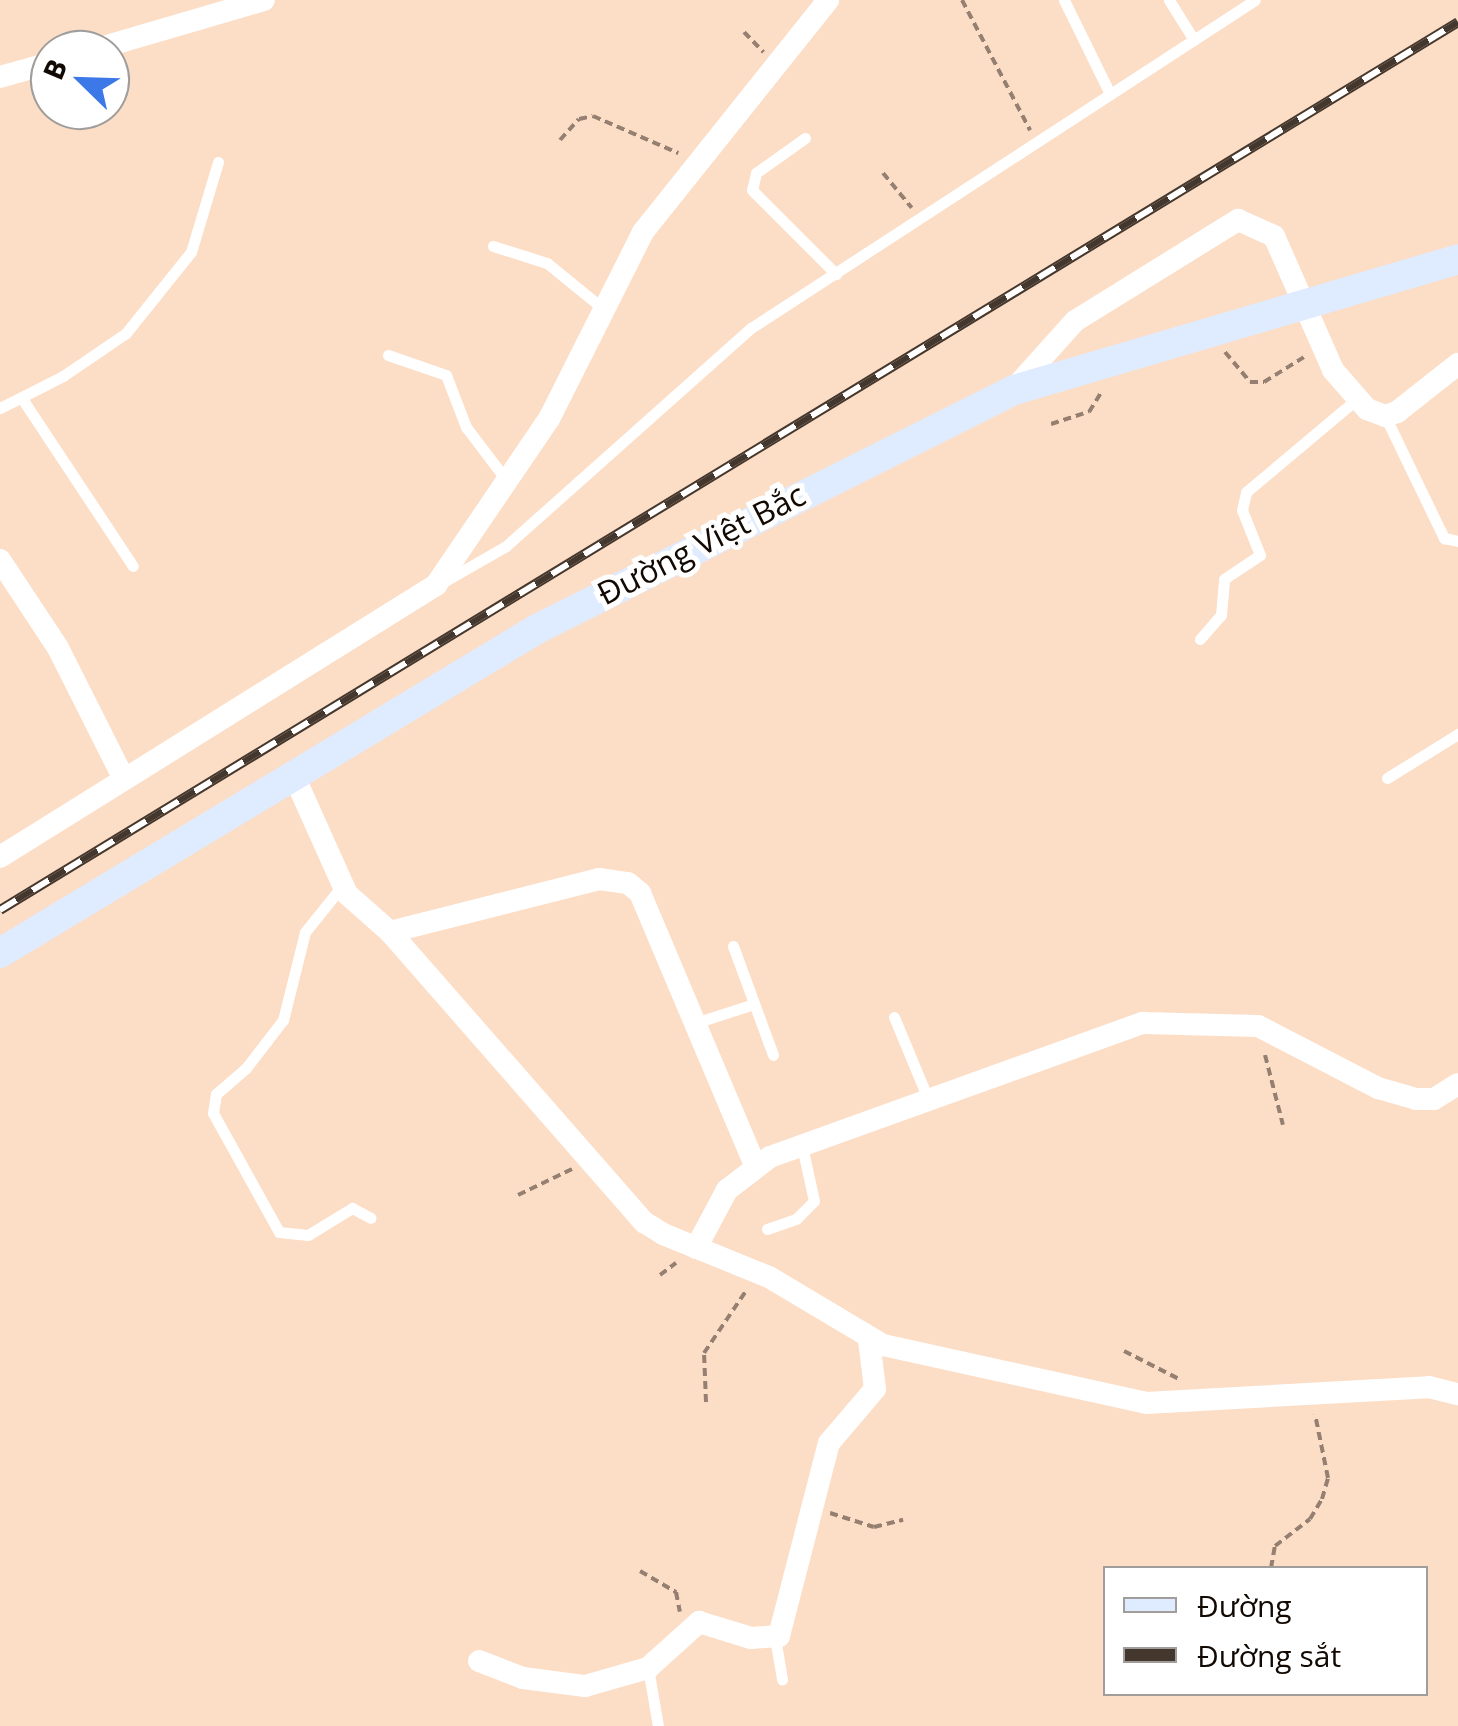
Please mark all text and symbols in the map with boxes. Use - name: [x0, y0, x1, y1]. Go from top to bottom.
- north arrow: [30, 30, 130, 130]
- text: B: [33, 53, 75, 85]
- street label: Đường Việt Bắc: [591, 475, 811, 613]
- legend: [1103, 1566, 1428, 1696]
- text: Đường: [1197, 1585, 1292, 1626]
- text: Đường sắt: [1197, 1635, 1341, 1676]

